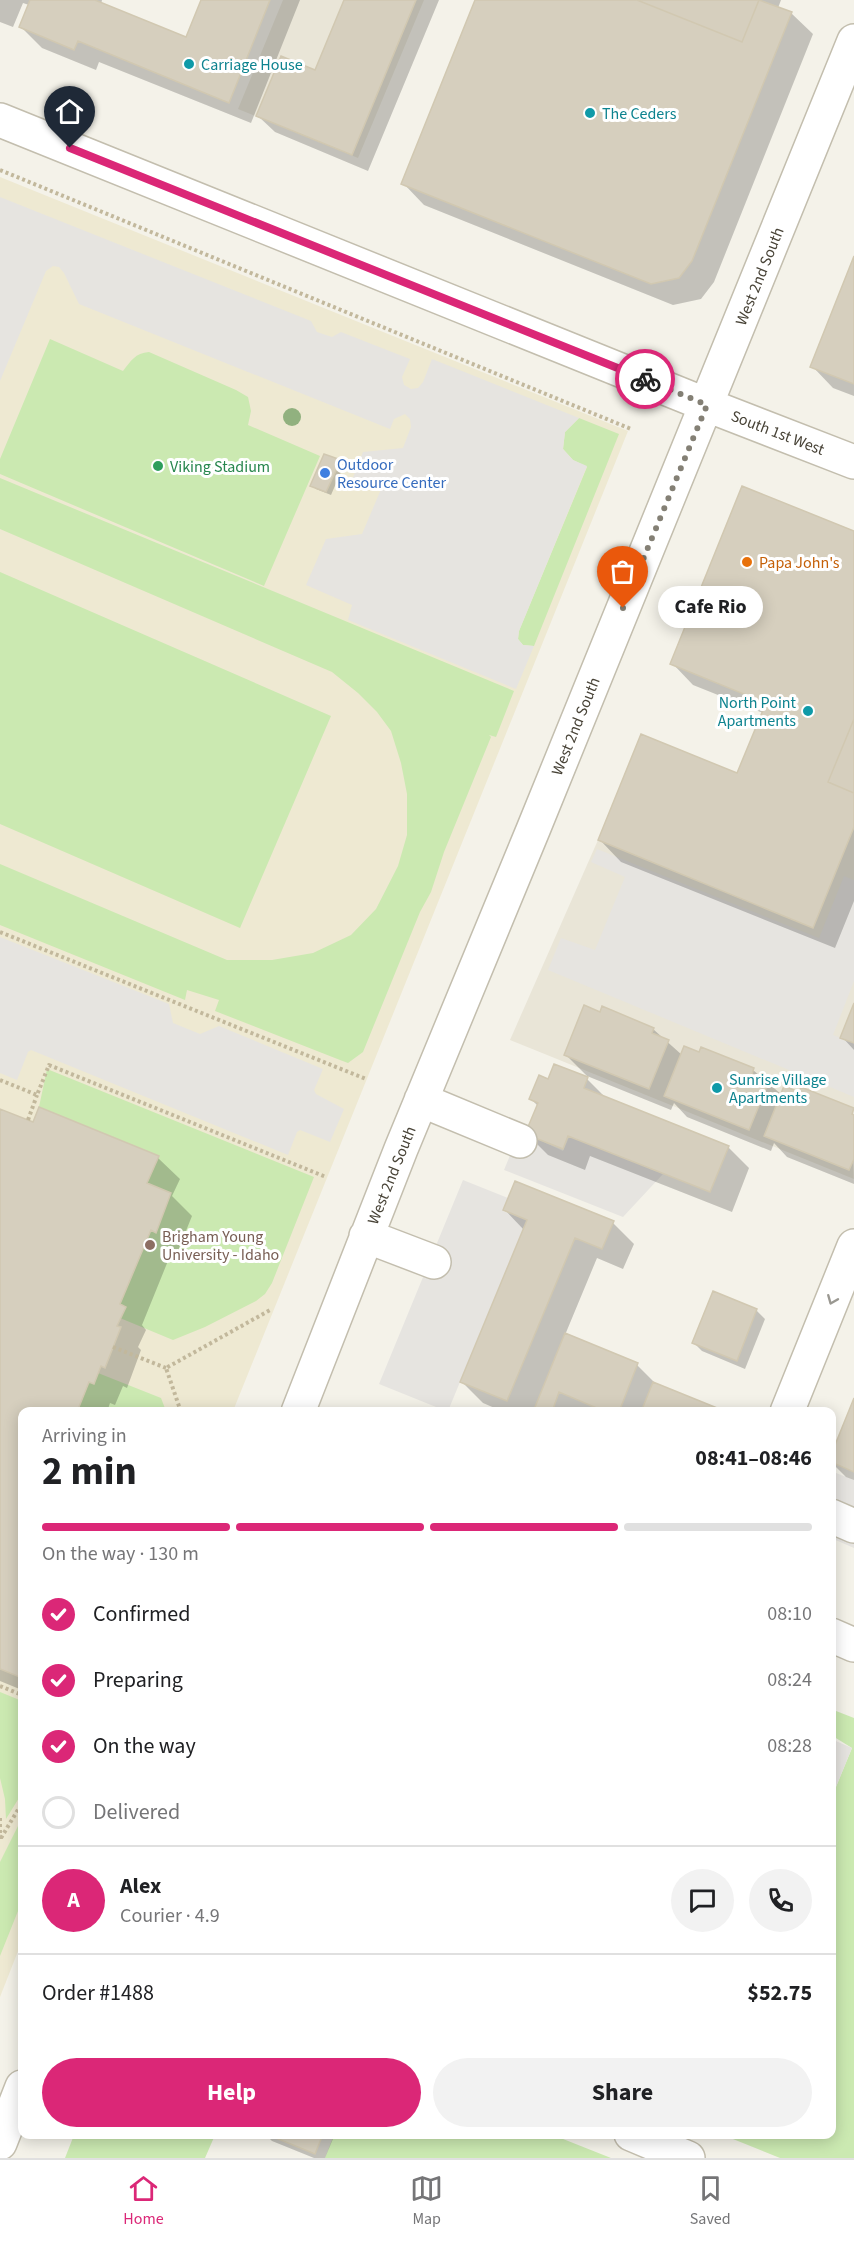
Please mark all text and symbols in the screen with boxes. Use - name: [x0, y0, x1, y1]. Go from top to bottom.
- place label: Carriage House: [201, 54, 303, 76]
- marker: Carriage House: [182, 57, 196, 71]
- pin: [44, 86, 95, 148]
- icon: home: [53, 95, 86, 128]
- place label: The Ceders: [602, 103, 677, 125]
- marker: The Ceders: [583, 106, 597, 120]
- street label: West 2nd South: [730, 224, 790, 329]
- courier: [615, 349, 675, 409]
- icon: bike: [629, 363, 662, 396]
- street label: South 1st West: [728, 405, 828, 461]
- place label: Outdoor Resource Center: [337, 454, 446, 494]
- place label: Viking Stadium: [170, 456, 270, 478]
- marker: Viking Stadium: [151, 459, 165, 473]
- marker: Outdoor Resource Center: [318, 466, 332, 480]
- pin: [597, 546, 648, 608]
- place label: Papa John's: [759, 552, 840, 574]
- icon: bag: [606, 555, 639, 588]
- marker: Papa John's: [740, 555, 754, 569]
- callout: Cafe Rio: [659, 587, 764, 629]
- text: Cafe Rio: [674, 593, 747, 621]
- street label: West 2nd South: [546, 674, 606, 779]
- place label: North Point Apartments: [718, 692, 797, 732]
- marker: North Point Apartments: [801, 704, 815, 718]
- place label: Sunrise Village Apartments: [729, 1069, 827, 1109]
- marker: Sunrise Village Apartments: [710, 1081, 724, 1095]
- street label: West 2nd South: [362, 1123, 422, 1228]
- place label: Brigham Young University - Idaho: [162, 1226, 279, 1266]
- marker: Brigham Young University - Idaho: [143, 1238, 157, 1252]
- one-way arrow: [827, 1294, 839, 1305]
- text: Arriving in: [42, 1422, 127, 1450]
- text: 08:41–08:46: [695, 1442, 812, 1474]
- text: 2 min: [42, 1444, 137, 1500]
- text: On the way · 130 m: [42, 1540, 199, 1568]
- icon: check: [42, 1598, 75, 1631]
- text: Confirmed: [93, 1598, 190, 1630]
- text: 08:10: [767, 1600, 812, 1628]
- icon: check: [42, 1664, 75, 1697]
- text: Preparing: [93, 1664, 183, 1696]
- text: 08:24: [767, 1666, 812, 1694]
- icon: check: [42, 1730, 75, 1763]
- text: On the way: [93, 1730, 196, 1762]
- text: 08:28: [767, 1732, 812, 1760]
- text: Delivered: [93, 1796, 180, 1828]
- button: chat: [671, 1869, 734, 1932]
- button: phone: [749, 1869, 812, 1932]
- text: Alex: [120, 1870, 161, 1902]
- text: A: [67, 1884, 80, 1916]
- text: Courier · 4.9: [120, 1902, 220, 1930]
- text: Order #1488: [42, 1977, 154, 2009]
- text: $52.75: [747, 1977, 812, 2009]
- button: Help: [42, 2058, 421, 2127]
- button: Share: [433, 2058, 812, 2127]
- tab: Home: [123, 2172, 164, 2230]
- tab: Map: [410, 2172, 443, 2230]
- tab: Saved: [690, 2172, 731, 2230]

